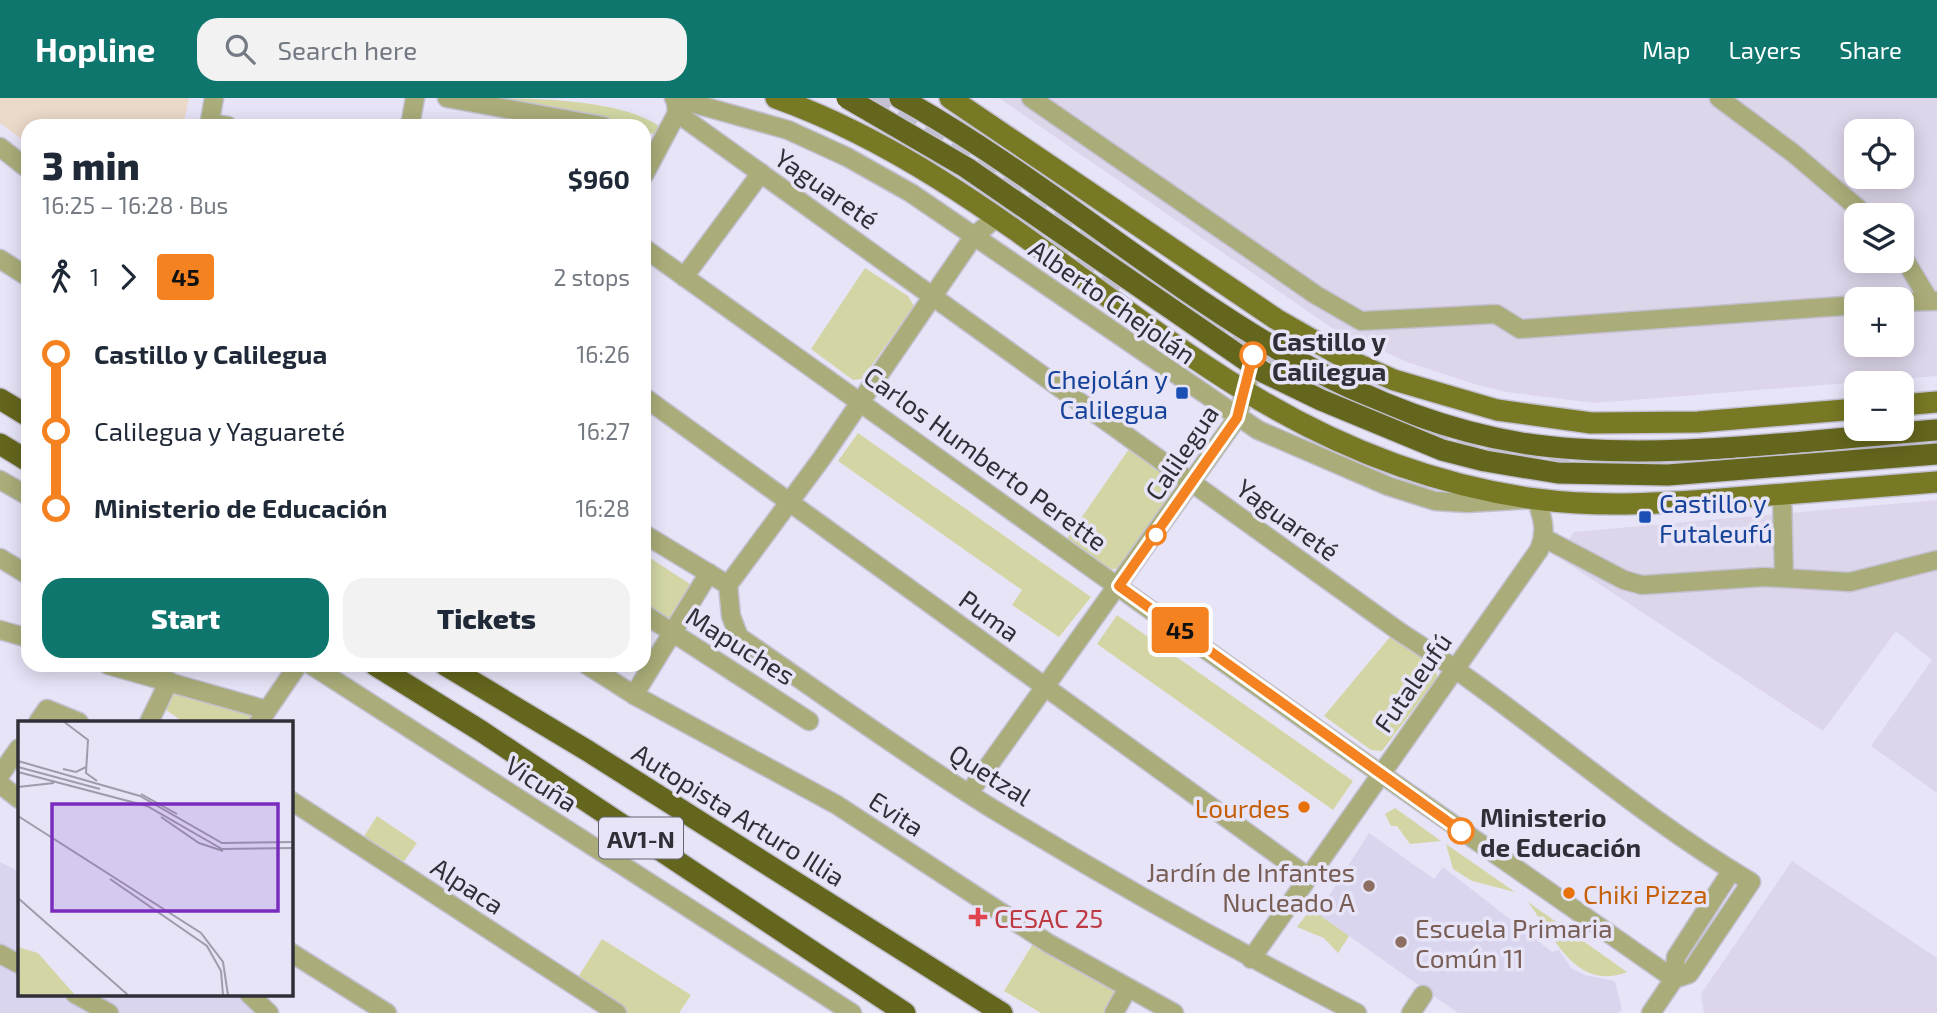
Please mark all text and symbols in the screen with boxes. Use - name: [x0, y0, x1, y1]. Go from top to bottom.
- search box: [197, 18, 687, 81]
- text: Hopline: [35, 29, 155, 69]
- icon: search: [221, 30, 259, 68]
- text: Search here: [277, 34, 417, 65]
- text: Map: [1642, 35, 1690, 64]
- text: Layers: [1728, 35, 1801, 64]
- text: Share: [1839, 35, 1902, 64]
- map controls: [1844, 119, 1914, 441]
- button: locate: [1844, 119, 1914, 189]
- street label: Yaguareté: [769, 141, 885, 235]
- text: 3 min: [42, 142, 140, 188]
- text: $960: [568, 163, 630, 194]
- text: 16:25 – 16:28 · Bus: [42, 191, 228, 219]
- button: layers: [1844, 203, 1914, 273]
- street label: Alberto Chejolán: [1024, 232, 1202, 370]
- icon: walk: [42, 258, 80, 296]
- icon: forward: [109, 258, 147, 296]
- text: 45: [171, 262, 200, 291]
- text: 1: [90, 263, 99, 291]
- text: 2 stops: [553, 263, 630, 291]
- button: +: [1844, 287, 1914, 357]
- place label: Castillo y Calilegua: [1272, 325, 1386, 386]
- text: Castillo y Calilegua: [94, 338, 327, 369]
- text: 16:26: [576, 340, 630, 368]
- marker: Castillo y Calilegua: [1240, 342, 1266, 368]
- street label: Carlos Humberto Perette: [859, 359, 1113, 557]
- place label: Chejolán y Calilegua: [1047, 363, 1168, 424]
- button: −: [1844, 371, 1914, 441]
- marker: Chejolán y Calilegua: [1174, 385, 1190, 401]
- street label: Calilegua: [1138, 398, 1224, 506]
- text: Calilegua y Yaguareté: [94, 415, 345, 446]
- text: 16:27: [578, 417, 630, 445]
- street label: Yaguareté: [1231, 471, 1345, 567]
- place label: Castillo y Futaleufú: [1659, 487, 1773, 548]
- text: Ministerio de Educación: [94, 492, 387, 523]
- text: 16:28: [575, 494, 630, 522]
- marker: Castillo y Futaleufú: [1637, 509, 1653, 525]
- unlabelled marker: [1146, 525, 1166, 545]
- button: Start: [42, 578, 329, 658]
- button: Tickets: [343, 578, 630, 658]
- street label: Puma: [954, 583, 1026, 647]
- street label: Mapuches: [681, 600, 801, 690]
- line badge: 45: [1148, 607, 1212, 653]
- text: 45: [1166, 615, 1194, 644]
- street label: Futaleufú: [1367, 626, 1457, 738]
- inset map: [18, 721, 292, 996]
- street label: Autopista Arturo Illia: [627, 736, 851, 892]
- street label: Quetzal: [944, 737, 1038, 811]
- street label: Vicuña: [500, 748, 584, 818]
- street label: Evita: [864, 784, 930, 842]
- place label: Lourdes: [1195, 792, 1290, 823]
- marker: Lourdes: [1296, 799, 1312, 815]
- place label: Ministerio de Educación: [1480, 801, 1641, 862]
- road number: AV1-N: [599, 818, 683, 858]
- marker: Ministerio de Educación: [1448, 818, 1474, 844]
- street label: Alpaca: [426, 850, 510, 920]
- place label: Jardín de Infantes Nucleado A: [1147, 856, 1355, 917]
- marker: Jardín de Infantes Nucleado A: [1361, 878, 1377, 894]
- place label: Chiki Pizza: [1583, 878, 1707, 909]
- marker: Chiki Pizza: [1561, 885, 1577, 901]
- place label: CESAC 25: [994, 902, 1103, 933]
- marker: CESAC 25: [968, 907, 988, 927]
- place label: Escuela Primaria Común 11: [1415, 912, 1612, 973]
- marker: Escuela Primaria Común 11: [1393, 934, 1409, 950]

